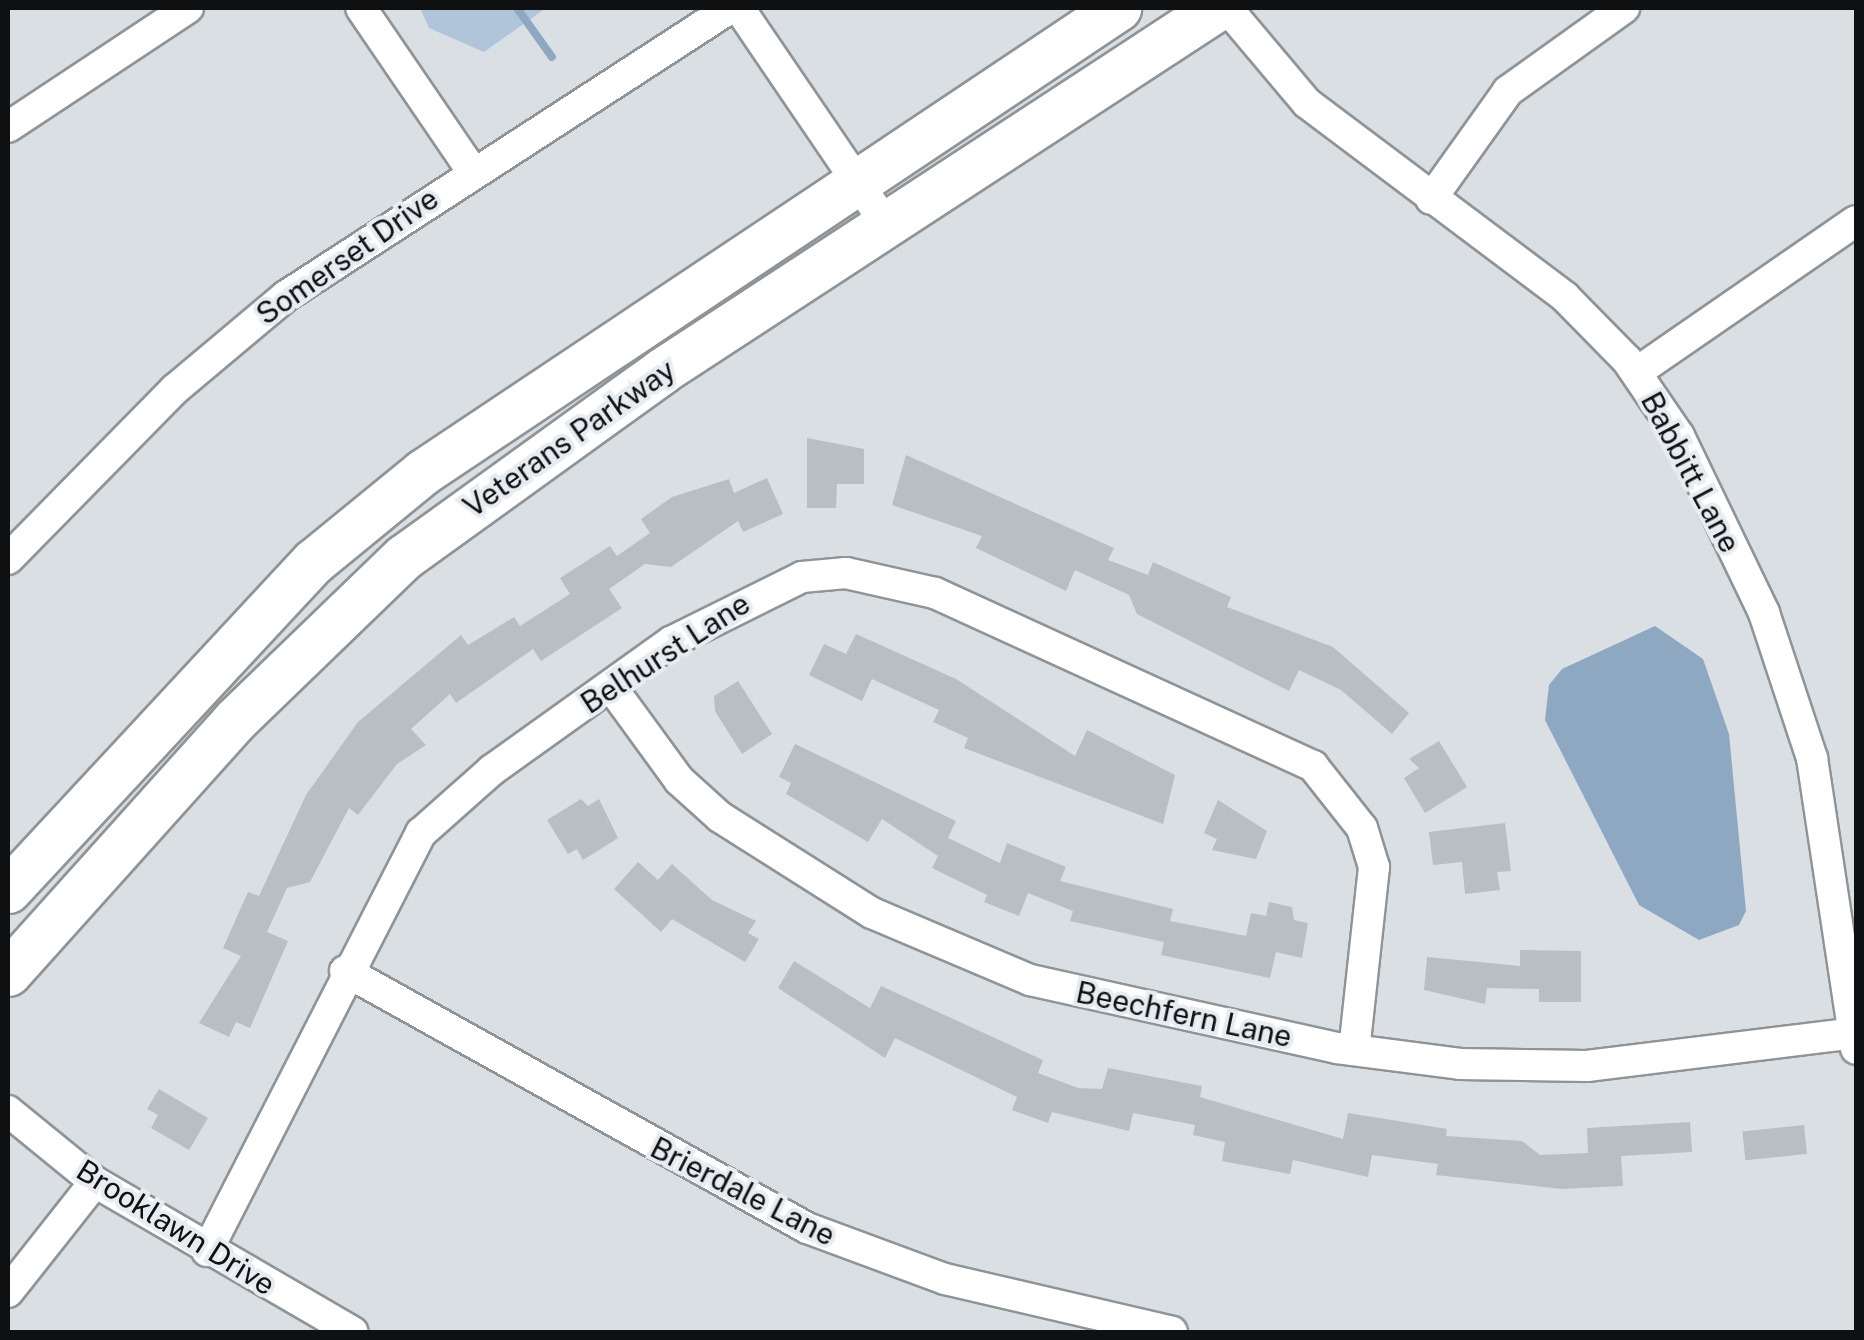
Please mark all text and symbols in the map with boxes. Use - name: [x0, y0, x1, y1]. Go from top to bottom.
- street label: Somerset Drive: [249, 180, 445, 332]
- street label: Veterans Parkway: [456, 351, 682, 525]
- street label: Babbitt Lane: [1634, 386, 1748, 558]
- street label: Belhurst Lane: [574, 585, 756, 721]
- street label: Beechfern Lane: [1073, 974, 1295, 1054]
- street label: Brierdale Lane: [645, 1129, 841, 1253]
- street label: Brooklawn Drive: [70, 1152, 282, 1302]

